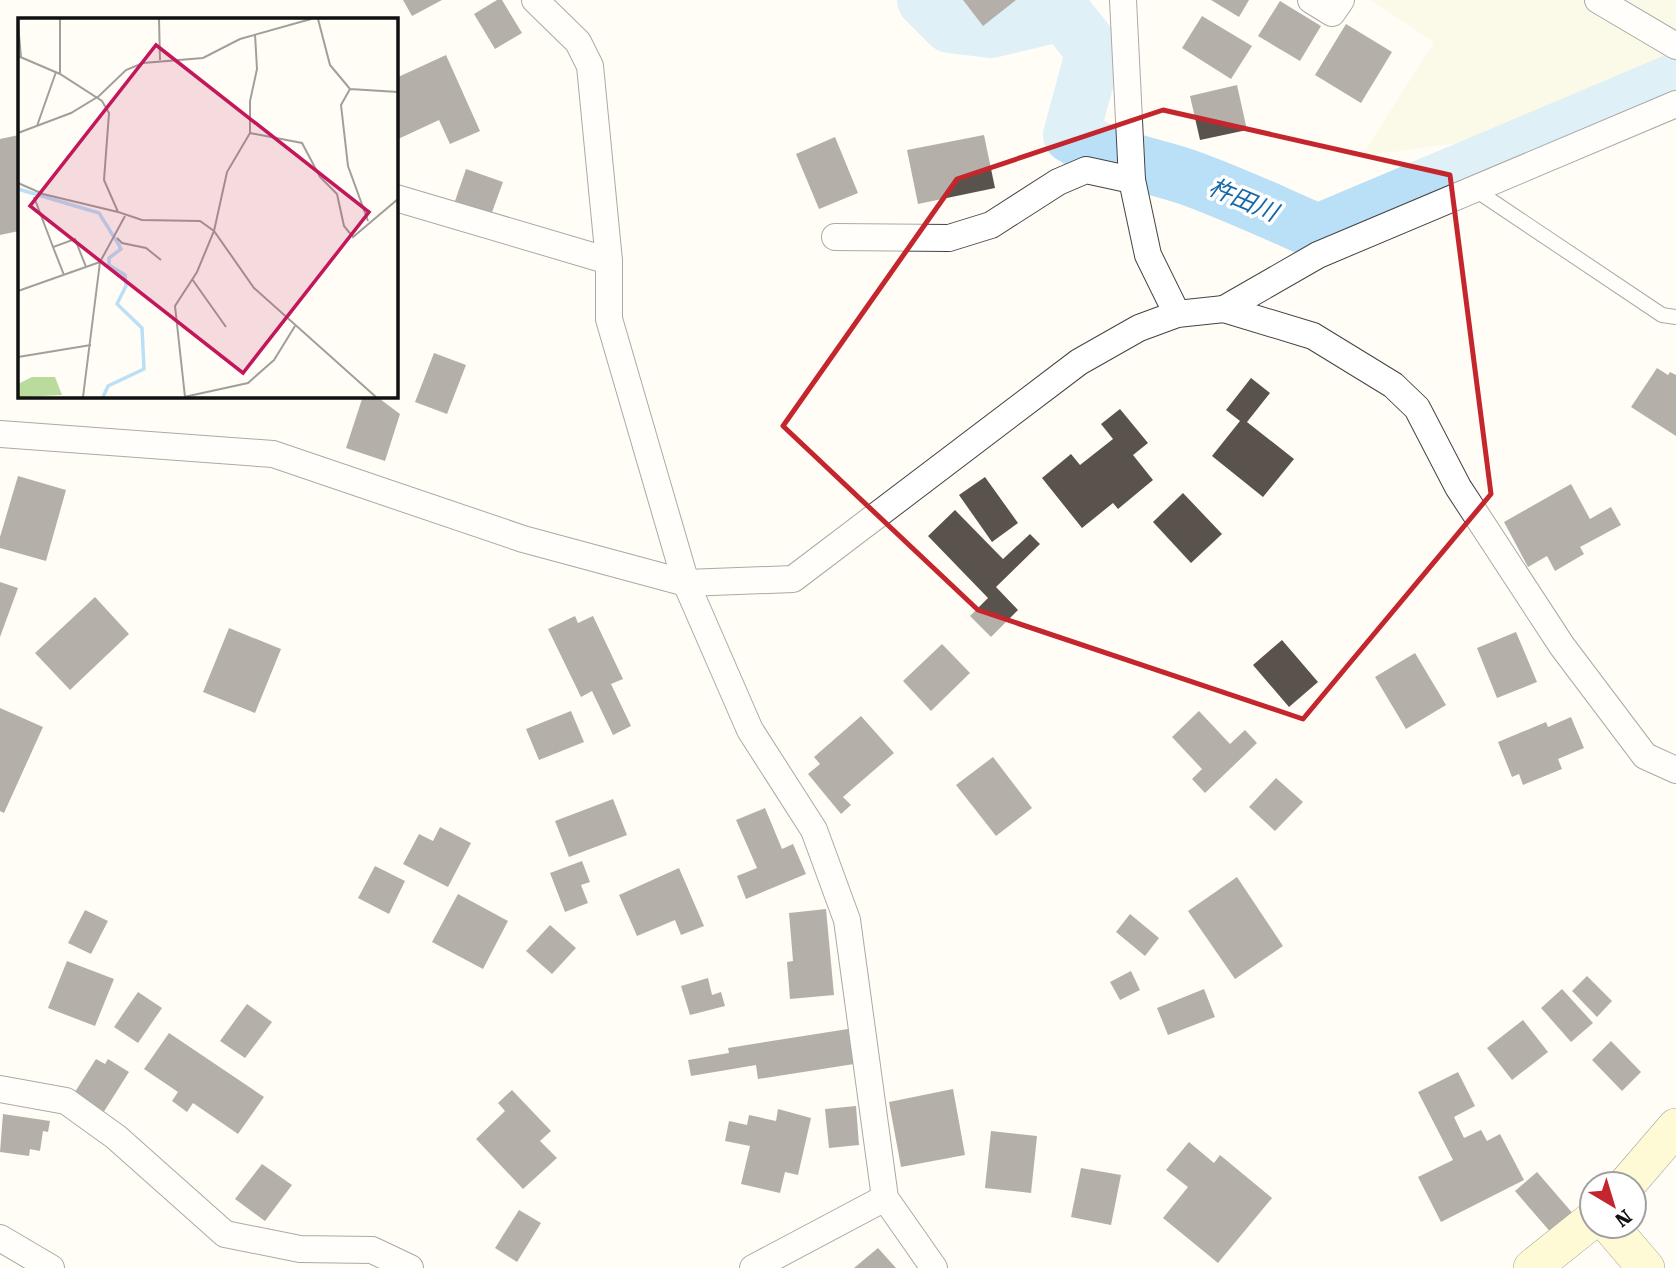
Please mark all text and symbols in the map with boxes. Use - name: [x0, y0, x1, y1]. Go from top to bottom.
- inset map: [18, 18, 397, 397]
- water label: 杵田川: [1204, 173, 1284, 228]
- north arrow: [1578, 1170, 1648, 1240]
- text: N: [1610, 1204, 1636, 1232]

